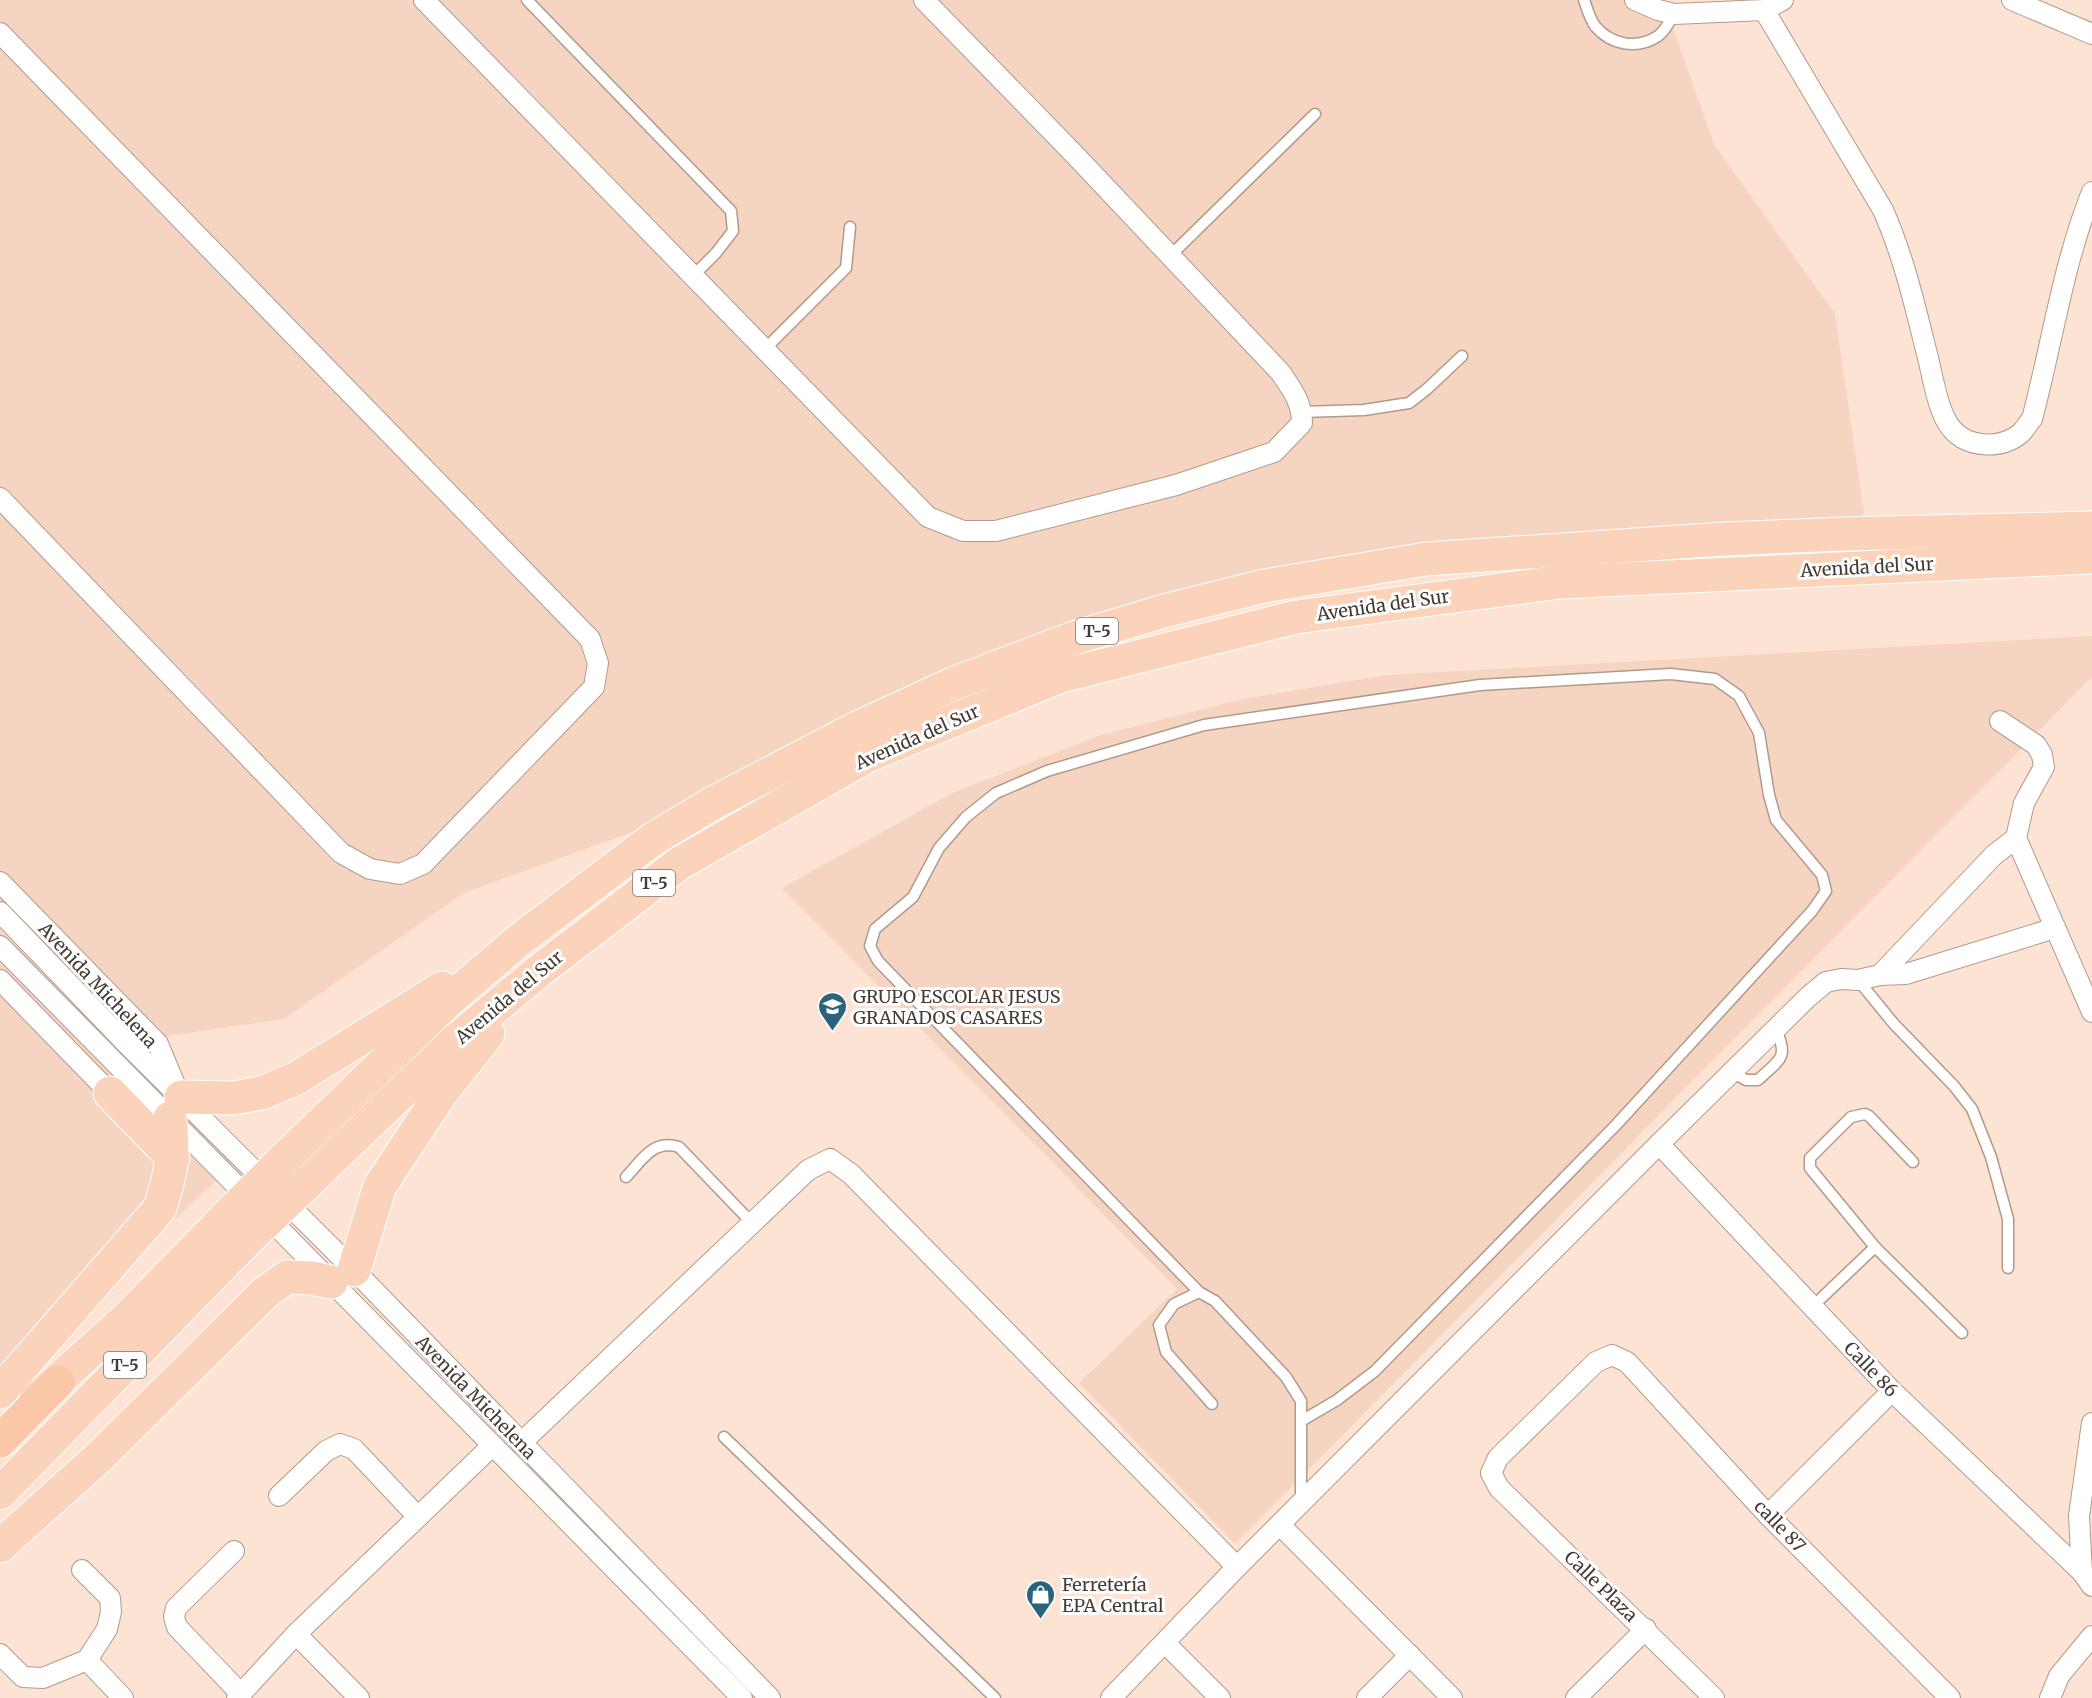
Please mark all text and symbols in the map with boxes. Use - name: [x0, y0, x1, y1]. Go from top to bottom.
- street label: Avenida del Sur: [1799, 552, 1934, 582]
- street label: Avenida del Sur: [1314, 584, 1451, 626]
- road number: T-5: [1076, 618, 1118, 644]
- street label: Avenida del Sur: [850, 699, 983, 775]
- road number: T-5: [633, 870, 675, 896]
- street label: Avenida Michelena: [33, 917, 162, 1053]
- street label: Avenida del Sur: [450, 945, 568, 1049]
- place label: GRUPO ESCOLAR JESUS GRANADOS CASARES: [853, 985, 1061, 1029]
- school or university icon: GRUPO ESCOLAR JESUS GRANADOS CASARES: [816, 990, 848, 1032]
- street label: Avenida Michelena: [410, 1329, 541, 1464]
- street label: Calle 86: [1839, 1337, 1903, 1402]
- road number: T-5: [104, 1352, 146, 1378]
- street label: calle 87: [1749, 1495, 1811, 1557]
- street label: Calle Plaza: [1560, 1545, 1643, 1627]
- place label: Ferretería EPA Central: [1062, 1573, 1164, 1617]
- shop icon: Ferretería EPA Central: [1025, 1578, 1057, 1620]

